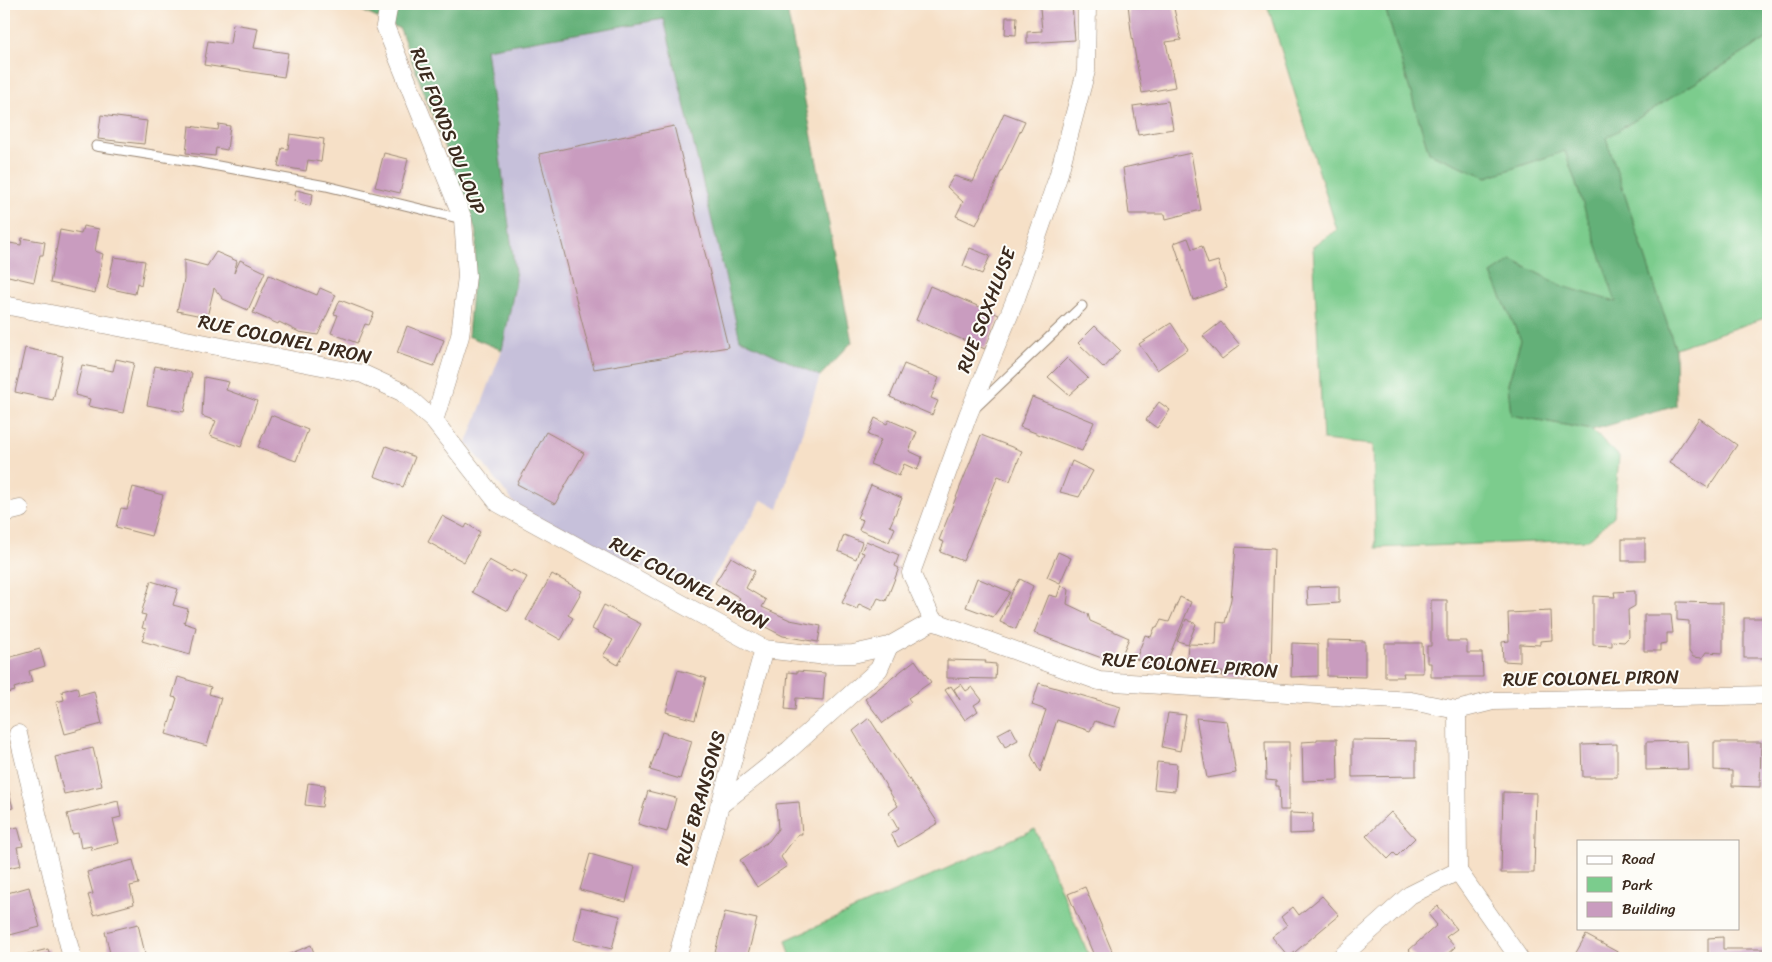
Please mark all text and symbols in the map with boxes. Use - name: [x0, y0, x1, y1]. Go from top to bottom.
- street label: RUE FONDS DU LOUP: [401, 42, 495, 220]
- street label: RUE SOXHLUSE: [947, 241, 1026, 377]
- street label: RUE COLONEL PIRON: [195, 305, 375, 374]
- street label: RUE COLONEL PIRON: [603, 527, 775, 639]
- street label: RUE COLONEL PIRON: [1101, 642, 1280, 688]
- street label: RUE COLONEL PIRON: [1503, 660, 1680, 696]
- street label: RUE BRANSONS: [665, 727, 735, 869]
- legend: [1577, 840, 1740, 930]
- text: Road: [1622, 846, 1655, 872]
- text: Park: [1622, 872, 1653, 898]
- text: Building: [1622, 896, 1676, 922]

